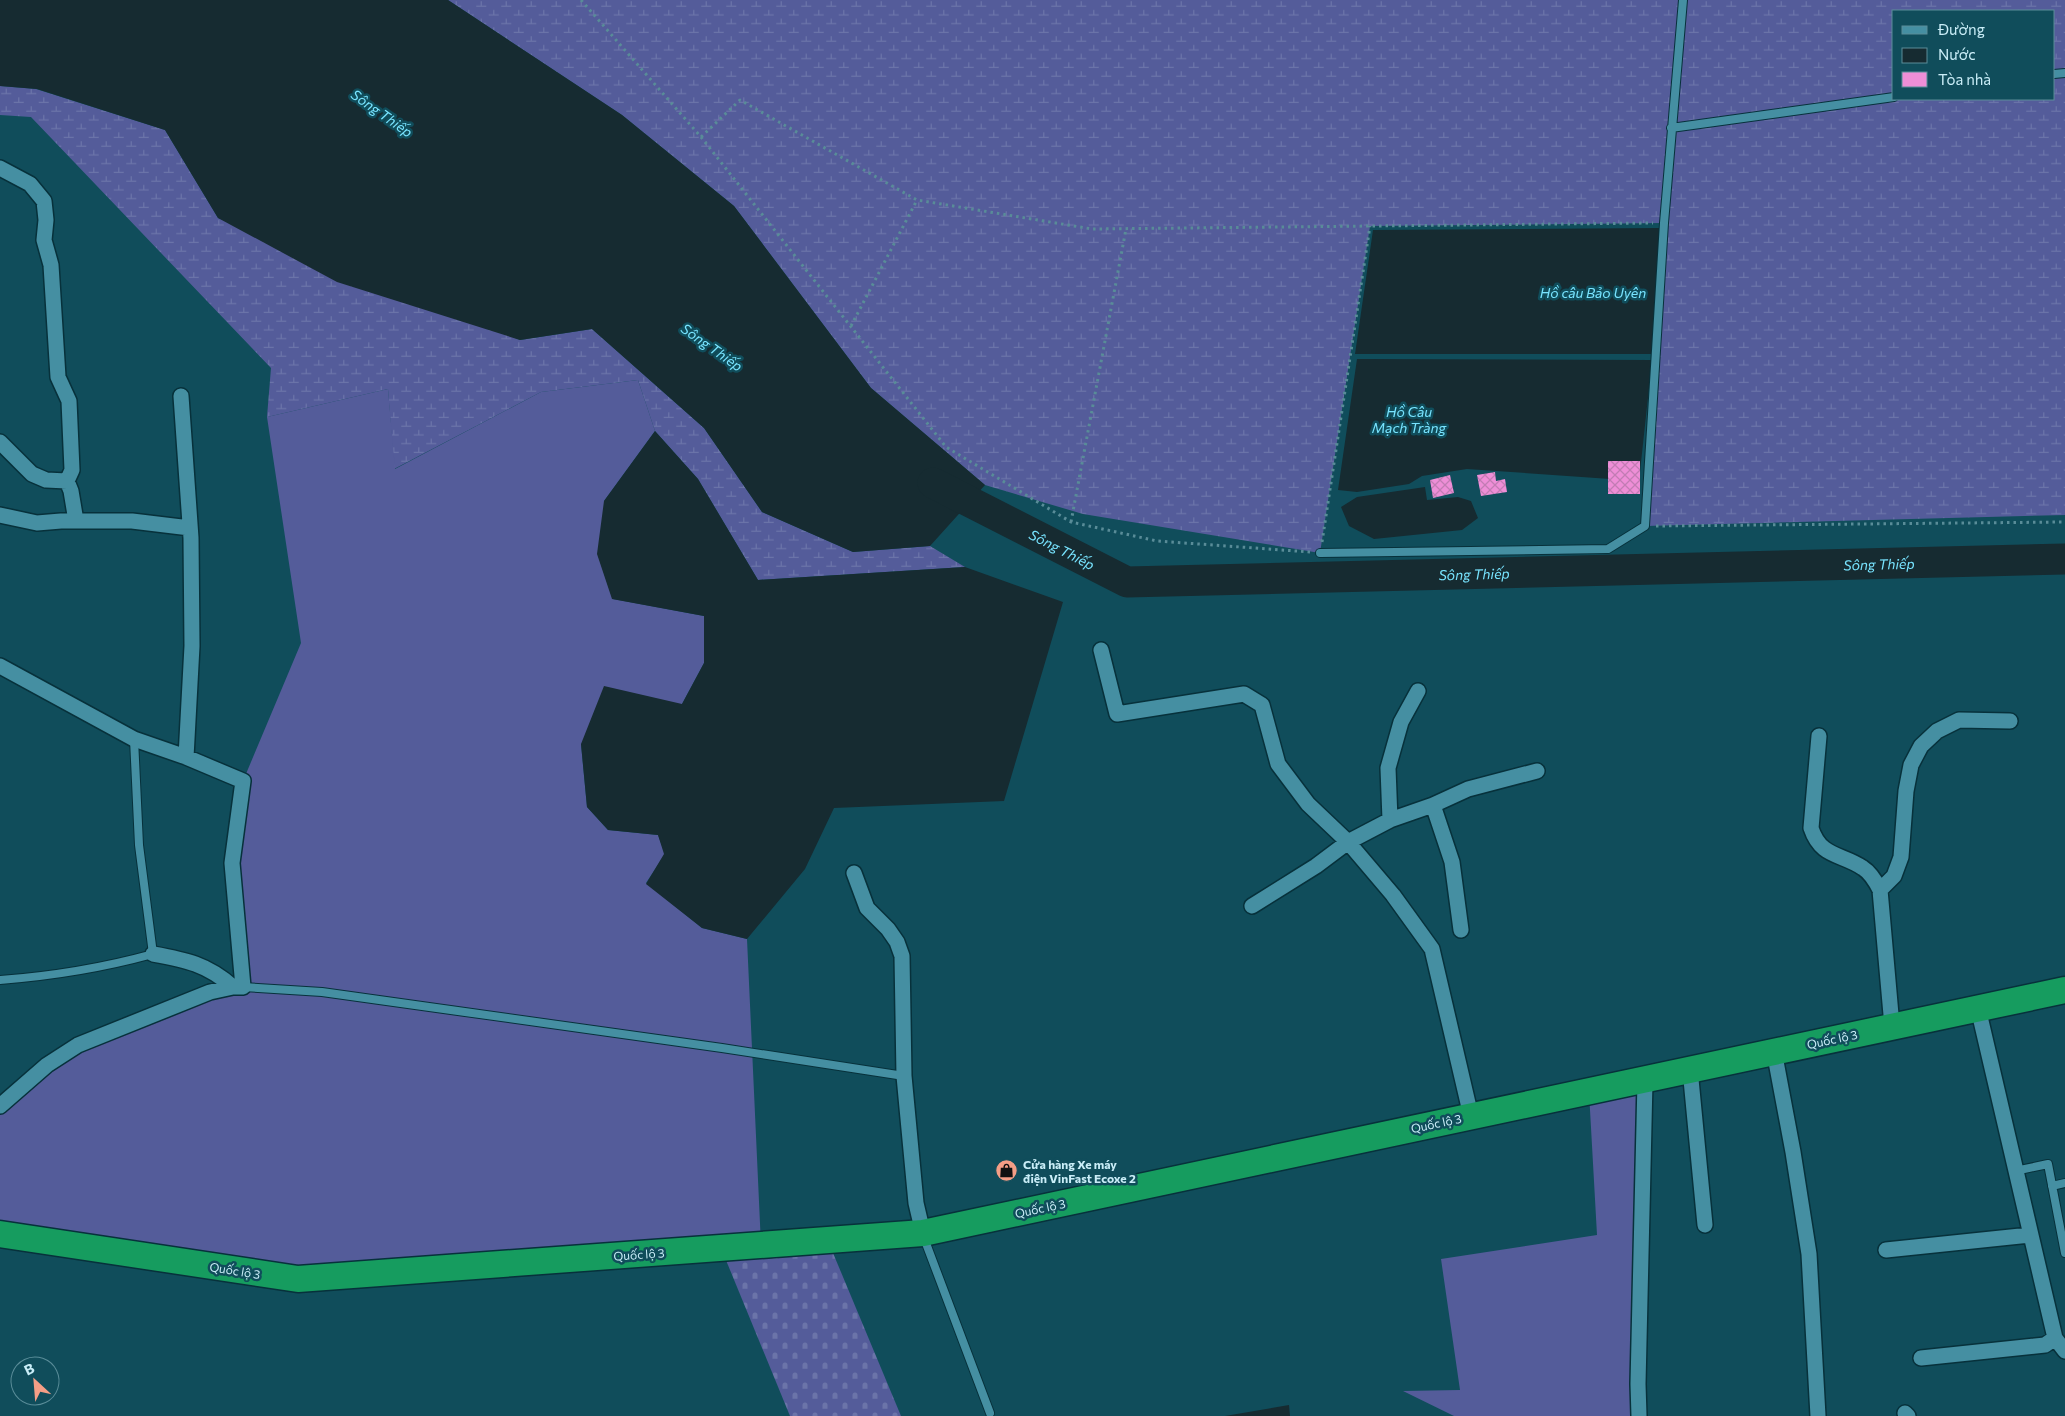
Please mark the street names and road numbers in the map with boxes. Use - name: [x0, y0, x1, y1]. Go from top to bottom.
- street label: Quốc lộ 3: [1805, 1027, 1859, 1051]
- street label: Quốc lộ 3: [1409, 1111, 1463, 1135]
- street label: Quốc lộ 3: [1013, 1196, 1067, 1220]
- street label: Quốc lộ 3: [613, 1245, 665, 1263]
- street label: Quốc lộ 3: [209, 1259, 262, 1281]

